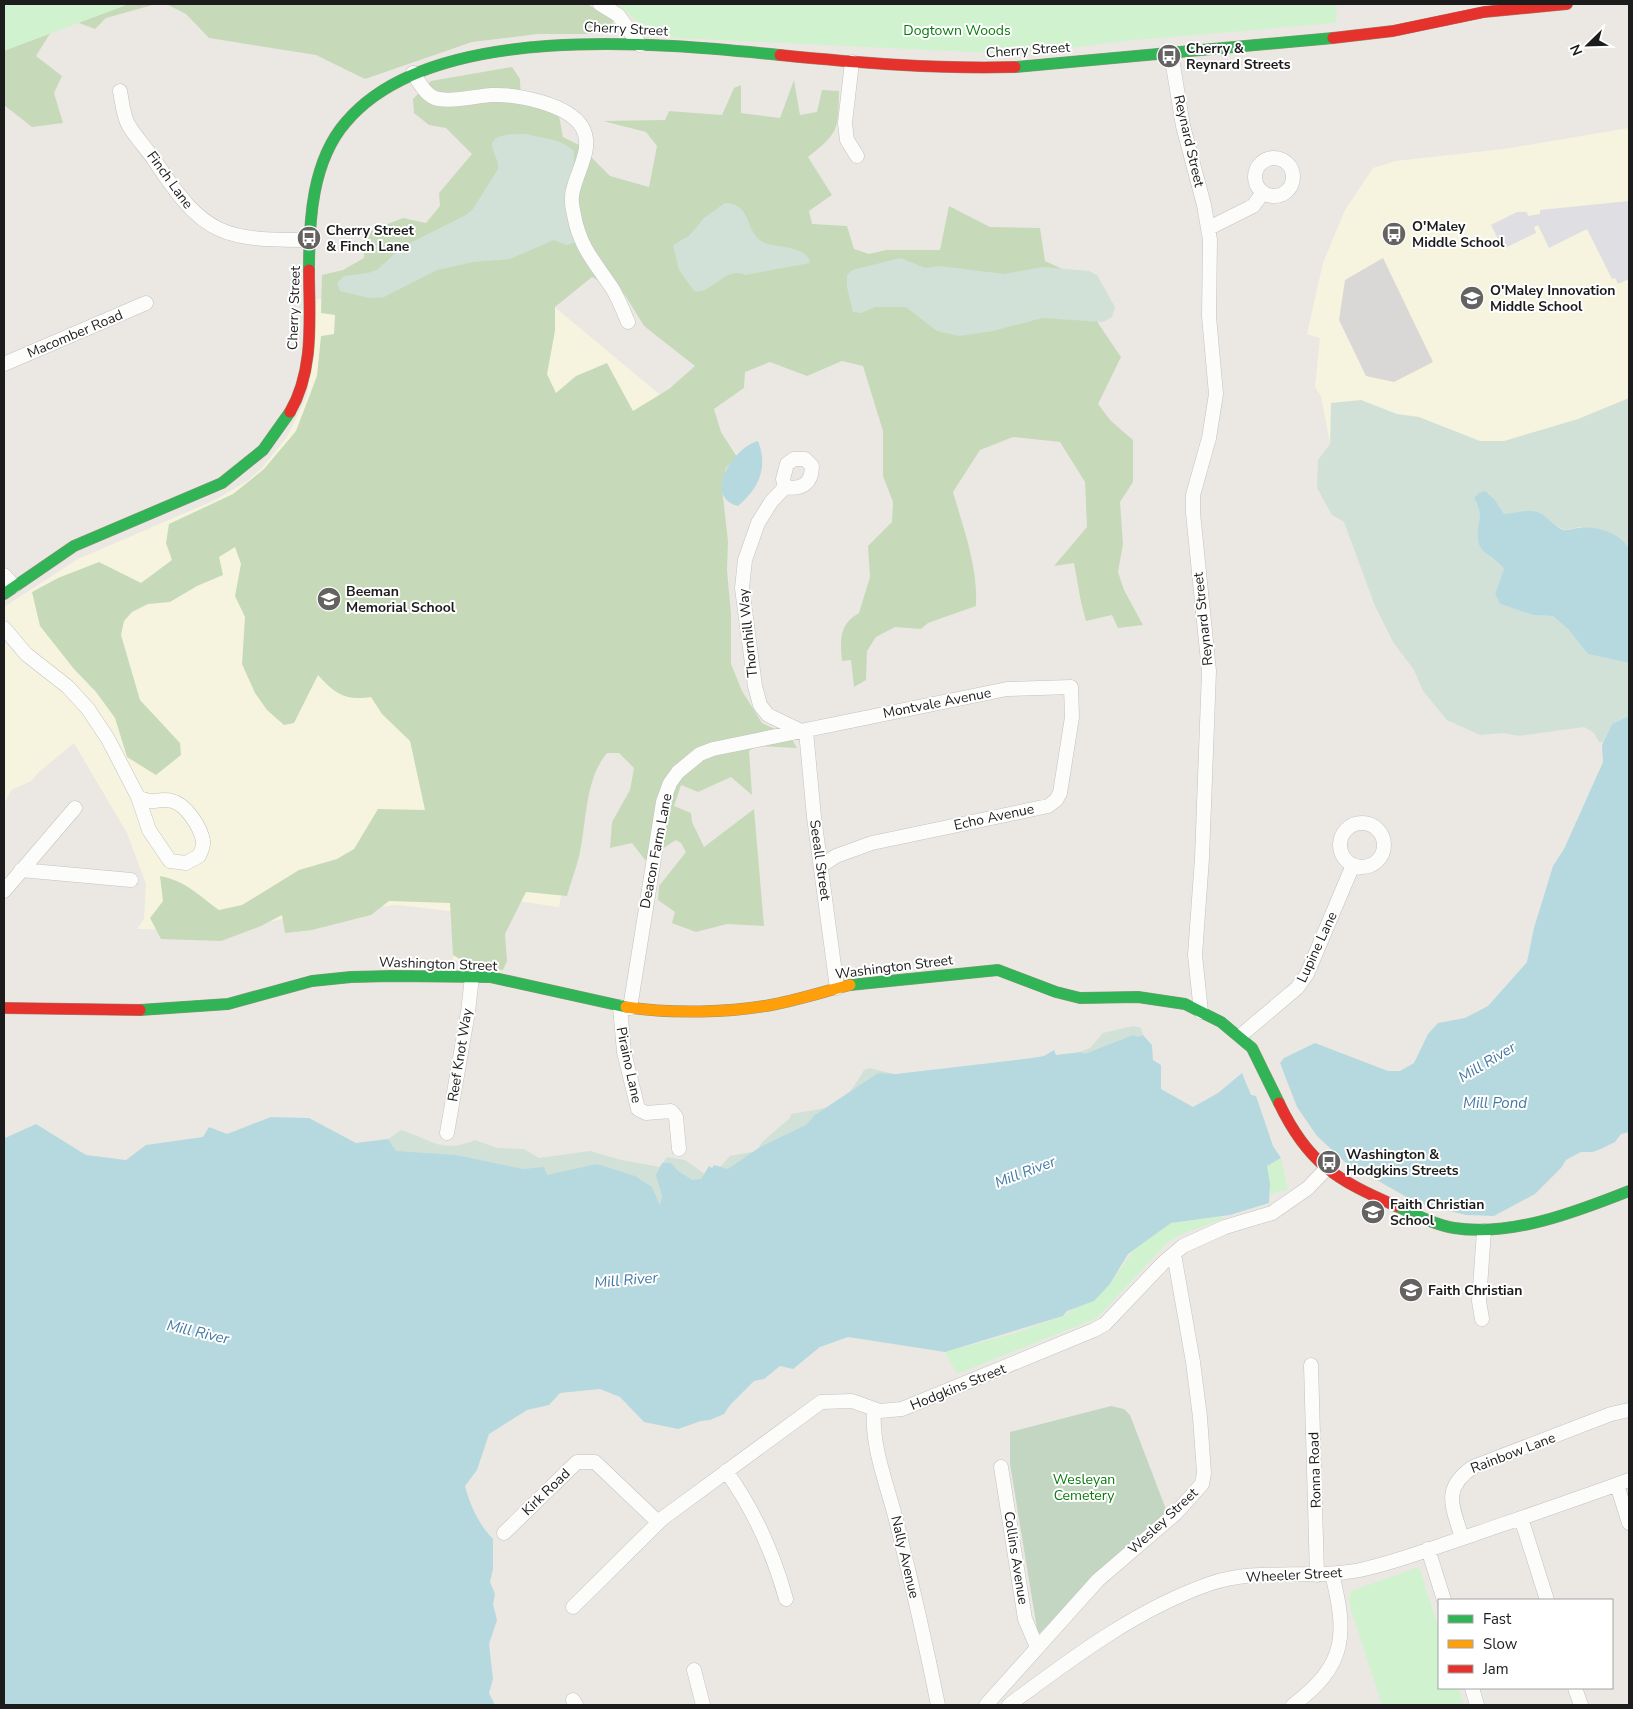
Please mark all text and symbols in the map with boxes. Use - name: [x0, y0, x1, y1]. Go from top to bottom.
- street label: Cherry Street: [583, 17, 669, 41]
- north arrow: [1563, 20, 1613, 70]
- park label: Dogtown Woods: [903, 21, 1011, 40]
- street label: Cherry Street: [985, 38, 1071, 62]
- place label: Cherry & Reynard Streets: [1186, 39, 1291, 74]
- text: N: [1566, 41, 1587, 58]
- bus stop icon: Cherry & Reynard Streets: [1156, 43, 1182, 69]
- street label: Reynard Street: [1169, 93, 1209, 189]
- street label: Finch Lane: [143, 147, 197, 213]
- place label: O'Maley Middle School: [1412, 217, 1505, 252]
- place label: Cherry Street & Finch Lane: [326, 221, 414, 256]
- bus stop icon: O'Maley Middle School: [1381, 221, 1407, 247]
- bus stop icon: Cherry Street & Finch Lane: [296, 225, 322, 251]
- street label: Cherry Street: [283, 265, 305, 350]
- place label: O'Maley Innovation Middle School: [1490, 281, 1616, 316]
- school or university icon: O'Maley Innovation Middle School: [1459, 285, 1485, 311]
- street label: Macomber Road: [24, 305, 126, 363]
- street label: Reynard Street: [1189, 571, 1217, 667]
- place label: Beeman Memorial School: [346, 582, 456, 617]
- school or university icon: Beeman Memorial School: [316, 586, 342, 612]
- street label: Thornhill Way: [734, 587, 762, 678]
- street label: Montvale Avenue: [881, 683, 993, 723]
- street label: Deacon Farm Lane: [636, 792, 676, 910]
- street label: Echo Avenue: [952, 799, 1036, 835]
- street label: Seeall Street: [805, 819, 835, 902]
- street label: Lupine Lane: [1292, 908, 1342, 986]
- street label: Washington Street: [834, 950, 954, 984]
- street label: Washington Street: [378, 952, 498, 976]
- street label: Reef Knot Way: [443, 1006, 477, 1103]
- street label: Piraino Lane: [612, 1025, 646, 1105]
- water label: Mill River: [1455, 1037, 1520, 1087]
- water label: Mill Pond: [1463, 1093, 1527, 1113]
- place label: Washington & Hodgkins Streets: [1346, 1145, 1459, 1180]
- bus stop icon: Washington & Hodgkins Streets: [1316, 1149, 1342, 1175]
- water label: Mill River: [992, 1151, 1059, 1193]
- place label: Faith Christian School: [1390, 1195, 1484, 1230]
- school or university icon: Faith Christian School: [1360, 1199, 1386, 1225]
- water label: Mill River: [593, 1267, 659, 1293]
- school or university icon: Faith Christian: [1398, 1277, 1424, 1303]
- place label: Faith Christian: [1428, 1281, 1522, 1300]
- water label: Mill River: [165, 1315, 232, 1349]
- street label: Hodgkins Street: [907, 1359, 1009, 1415]
- street label: Rainbow Lane: [1468, 1428, 1558, 1478]
- street label: Ronna Road: [1304, 1431, 1326, 1509]
- street label: Kirk Road: [518, 1464, 574, 1520]
- park label: Wesleyan Cemetery: [1053, 1470, 1115, 1505]
- street label: Wesley Street: [1124, 1484, 1202, 1558]
- street label: Collins Avenue: [999, 1510, 1033, 1606]
- street label: Nally Avenue: [886, 1514, 924, 1600]
- street label: Wheeler Street: [1245, 1563, 1343, 1587]
- legend: [1438, 1599, 1613, 1689]
- text: Fast: [1483, 1609, 1512, 1629]
- text: Slow: [1483, 1634, 1518, 1654]
- text: Jam: [1482, 1659, 1509, 1679]

